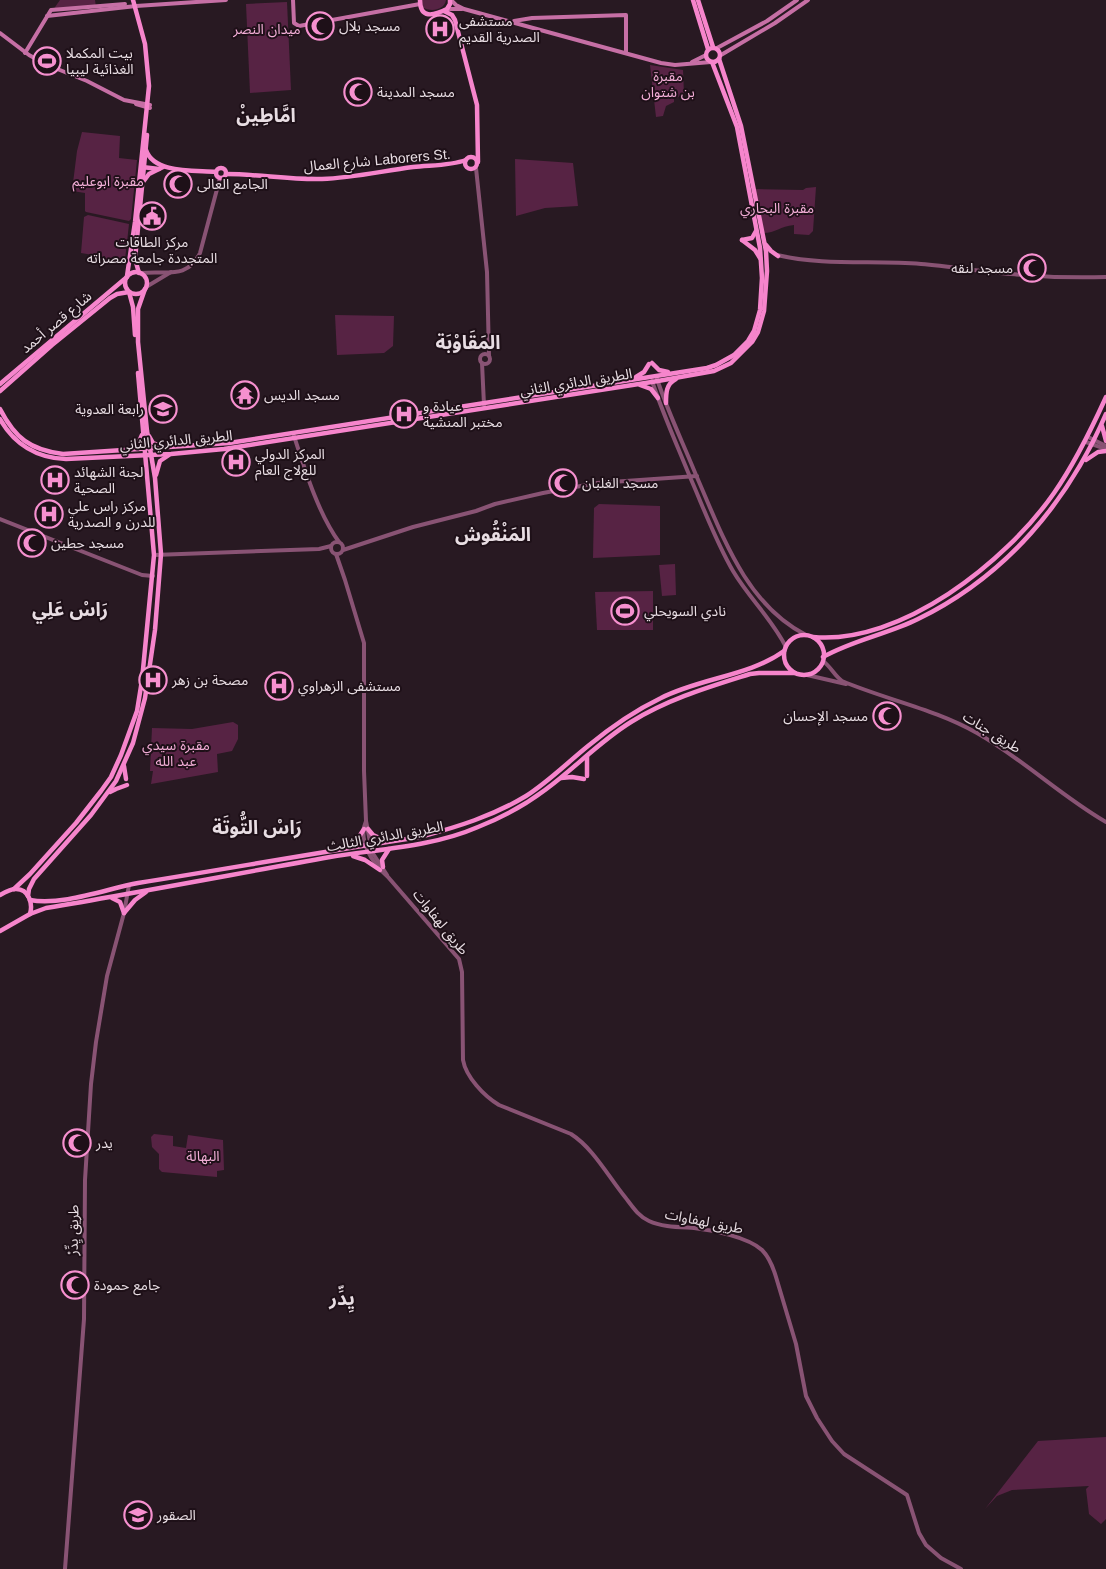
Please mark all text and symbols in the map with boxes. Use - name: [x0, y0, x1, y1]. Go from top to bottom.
- mosque icon: مسجد بلال: [305, 11, 335, 41]
- place label: مستشفى الصدرية القديم: [459, 13, 540, 48]
- hospital icon: مستشفى الصدرية القديم: [425, 14, 455, 44]
- place label: مسجد بلال: [339, 18, 400, 35]
- park label: ميدان النصر: [232, 21, 301, 38]
- place label: بيت المكملا الغذائية ليبيا: [66, 45, 134, 77]
- sports icon: بيت المكملا الغذائية ليبيا: [32, 46, 62, 76]
- park label: مقبرة بن شتوان: [641, 68, 695, 101]
- mosque icon: مسجد المدينة: [343, 77, 373, 107]
- place label: مسجد المدينة: [377, 84, 455, 100]
- district label: امَّاطِينْ: [236, 103, 296, 126]
- street label: شارع العمال Laborers St.: [303, 146, 451, 177]
- mosque icon: الجامع العالى: [163, 169, 193, 199]
- park label: مقبرة ابوعليم: [72, 173, 144, 192]
- place label: الجامع العالى: [197, 176, 268, 195]
- park label: مقبرة البحاري: [740, 200, 814, 219]
- public building icon: مركز الطاقات المتجددة جامعة مصراته: [137, 201, 167, 231]
- place label: مركز الطاقات المتجددة جامعة مصراته: [87, 234, 217, 267]
- mosque icon: مسجد لنقه: [1017, 253, 1047, 283]
- place label: مسجد لنقه: [951, 260, 1013, 276]
- street label: شارع قصر أحمد: [17, 287, 96, 358]
- district label: المَقَاوْبَة: [436, 330, 500, 353]
- street label: الطريق الدائري الثاني: [519, 365, 634, 402]
- temple icon: مسجد الديس: [230, 380, 260, 410]
- place label: مسجد الديس: [264, 387, 340, 404]
- school or university icon: رابعة العدوية: [148, 394, 178, 424]
- place label: عيادة و مختبر المنشية: [423, 398, 503, 431]
- hospital icon: عيادة و مختبر المنشية: [389, 399, 419, 429]
- place label: رابعة العدوية: [75, 401, 144, 418]
- street label: الطريق الدائري الثاني: [119, 427, 233, 456]
- place label: المركز الدولي للعﻻج العام: [255, 446, 325, 481]
- hospital icon: المركز الدولي للعﻻج العام: [221, 447, 251, 477]
- place label: لجنة الشهائد الصحية: [74, 464, 143, 496]
- hospital icon: لجنة الشهائد الصحية: [40, 465, 70, 495]
- mosque icon: مسجد الغلبان: [548, 468, 578, 498]
- place label: مسجد الغلبان: [582, 475, 658, 492]
- place label: مركز راس علي للدرن و الصدرية: [68, 498, 155, 531]
- hospital icon: مركز راس علي للدرن و الصدرية: [34, 499, 64, 529]
- district label: المَنْقُوش: [455, 520, 531, 545]
- mosque icon: مسجد حطين: [17, 528, 47, 558]
- place label: مسجد حطين: [51, 535, 124, 552]
- sports icon: نادي السويحلي: [610, 596, 640, 626]
- district label: رَاسْ عَلِي: [32, 599, 108, 624]
- place label: نادي السويحلي: [644, 603, 726, 622]
- hospital icon: مصحة بن زهر: [138, 665, 168, 695]
- hospital icon: مستشفى الزهراوي: [264, 671, 294, 701]
- place label: مصحة بن زهر: [171, 672, 248, 689]
- place label: مستشفى الزهراوي: [298, 678, 401, 697]
- mosque icon: مسجد الإحسان: [872, 701, 902, 731]
- place label: مسجد الإحسان: [783, 708, 868, 726]
- street label: طريق جنات: [959, 708, 1024, 758]
- park label: مقبرة سيدي عبد الله: [142, 737, 210, 769]
- district label: رَاسْ التُّوتَة: [212, 811, 302, 839]
- street label: الطريق الدائري الثالث: [325, 818, 445, 857]
- street label: طريق لهفاوات: [408, 886, 472, 959]
- mosque icon: يدر: [62, 1128, 92, 1158]
- place label: يدر: [95, 1135, 113, 1152]
- park label: البهالة: [186, 1148, 220, 1165]
- street label: طريق يِدِّرْ: [64, 1204, 84, 1257]
- street label: طريق لهفاوات: [663, 1206, 744, 1238]
- mosque icon: جامع حمودة: [60, 1270, 90, 1300]
- place label: جامع حمودة: [94, 1277, 160, 1296]
- district label: يِدِّر: [328, 1284, 355, 1313]
- school or university icon: الصقور: [123, 1500, 153, 1530]
- place label: الصقور: [156, 1507, 196, 1524]

